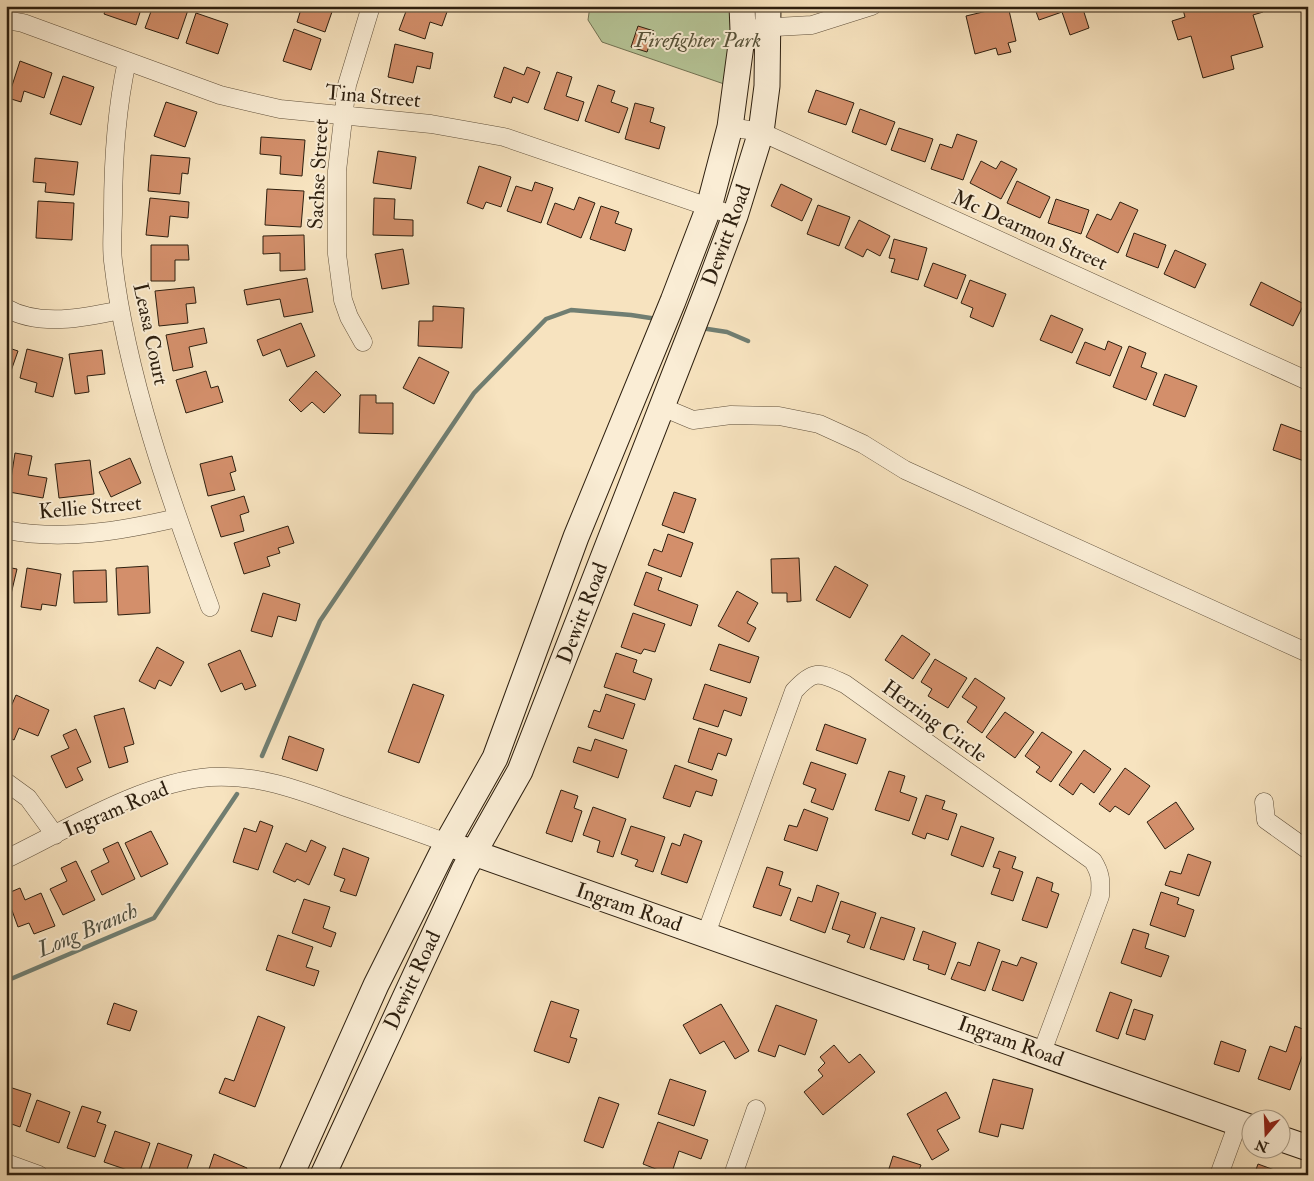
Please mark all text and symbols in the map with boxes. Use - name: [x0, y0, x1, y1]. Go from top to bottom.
- park label: Firefighter Park: [634, 27, 761, 54]
- street label: Tina Street: [324, 79, 422, 114]
- street label: Sachse Street: [302, 118, 335, 230]
- street label: Dewitt Road: [696, 180, 758, 290]
- street label: Mc Dearmon Street: [948, 184, 1112, 277]
- street label: Leasa Court: [127, 280, 175, 388]
- street label: Kellie Street: [37, 490, 143, 525]
- street label: Dewitt Road: [551, 558, 614, 668]
- street label: Herring Circle: [877, 674, 993, 769]
- street label: Ingram Road: [60, 775, 173, 844]
- street label: Ingram Road: [572, 877, 686, 938]
- water label: Long Branch: [32, 896, 142, 964]
- street label: Dewitt Road: [378, 926, 447, 1034]
- street label: Ingram Road: [954, 1010, 1068, 1073]
- north arrow: [1242, 1108, 1292, 1158]
- text: N: [1253, 1136, 1272, 1156]

